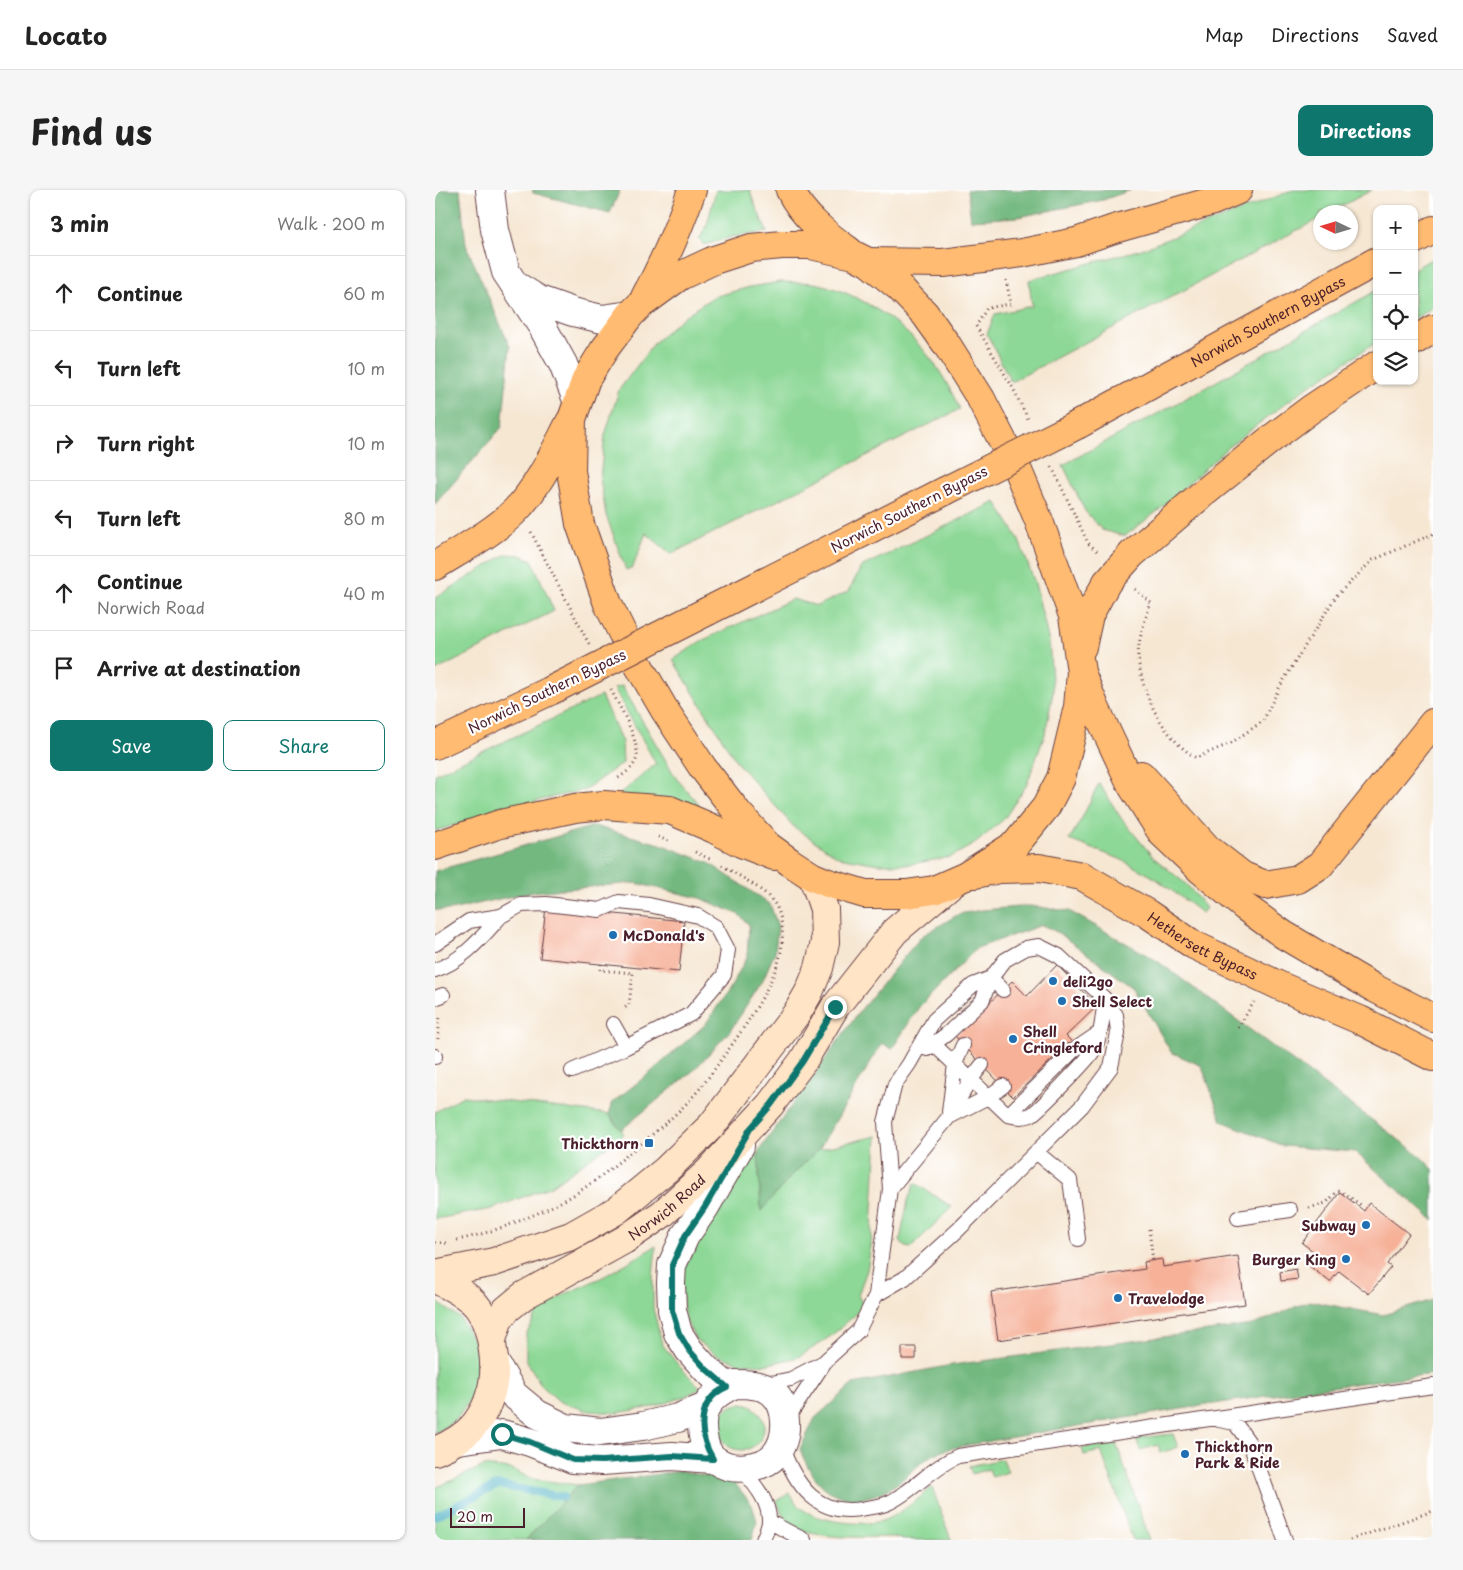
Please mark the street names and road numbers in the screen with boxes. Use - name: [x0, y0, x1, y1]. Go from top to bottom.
- street label: Norwich Southern Bypass: [1187, 270, 1349, 372]
- street label: Norwich Southern Bypass: [827, 460, 991, 558]
- street label: Norwich Southern Bypass: [465, 643, 630, 738]
- street label: Hethersett Bypass: [1144, 906, 1262, 985]
- street label: Norwich Road: [624, 1169, 710, 1245]

